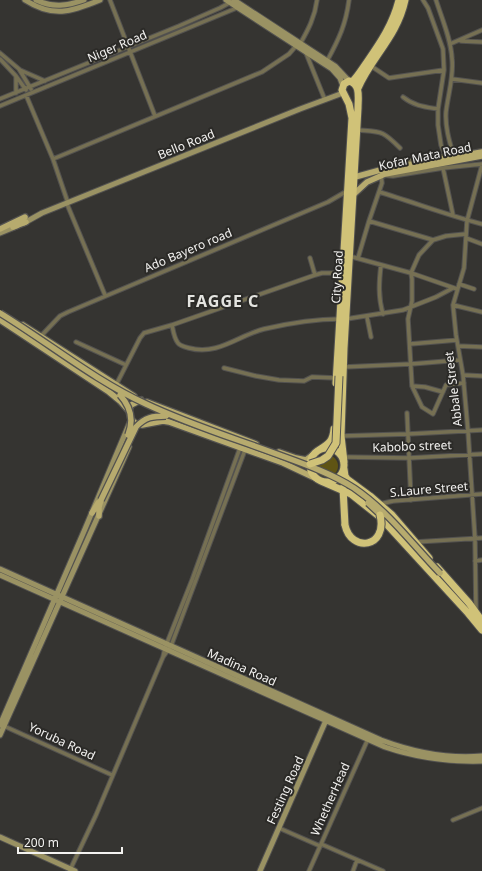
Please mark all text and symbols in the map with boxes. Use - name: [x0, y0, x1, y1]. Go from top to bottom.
- street label: Niger Road: [85, 26, 149, 66]
- street label: Bello Road: [155, 125, 217, 163]
- street label: Kofar Mata Road: [377, 138, 473, 174]
- street label: Ado Bayero road: [141, 224, 235, 276]
- street label: City Road: [327, 250, 347, 304]
- district label: FAGGE C: [187, 290, 259, 312]
- street label: Abbale Street: [440, 350, 466, 428]
- street label: Kabobo street: [372, 436, 453, 456]
- street label: S.Laure Street: [389, 477, 469, 501]
- street label: Madina Road: [205, 644, 279, 690]
- street label: Yoruba Road: [26, 718, 98, 764]
- street label: Festing Road: [262, 753, 308, 827]
- street label: WhetherHead: [306, 760, 354, 838]
- scale bar: [18, 829, 122, 855]
- text: 200 m: [24, 834, 59, 851]

